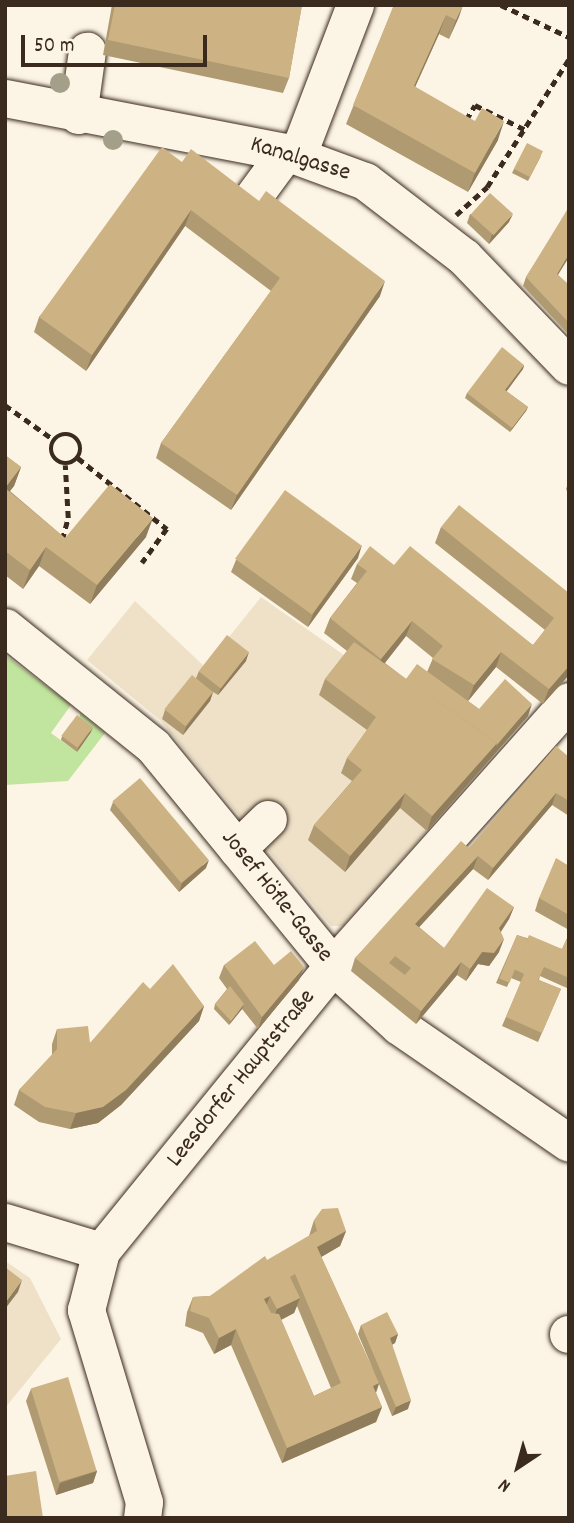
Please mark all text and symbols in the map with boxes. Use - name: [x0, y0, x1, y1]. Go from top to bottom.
- scale bar: [24, 21, 210, 65]
- text: 50 m: [34, 32, 74, 62]
- street label: Kanalgasse: [247, 131, 353, 189]
- street label: Josef Höfle-Gasse: [214, 825, 338, 969]
- street label: Leesdorfer Hauptstraße: [162, 984, 322, 1174]
- north arrow: [483, 1432, 553, 1502]
- text: N: [494, 1471, 517, 1498]

